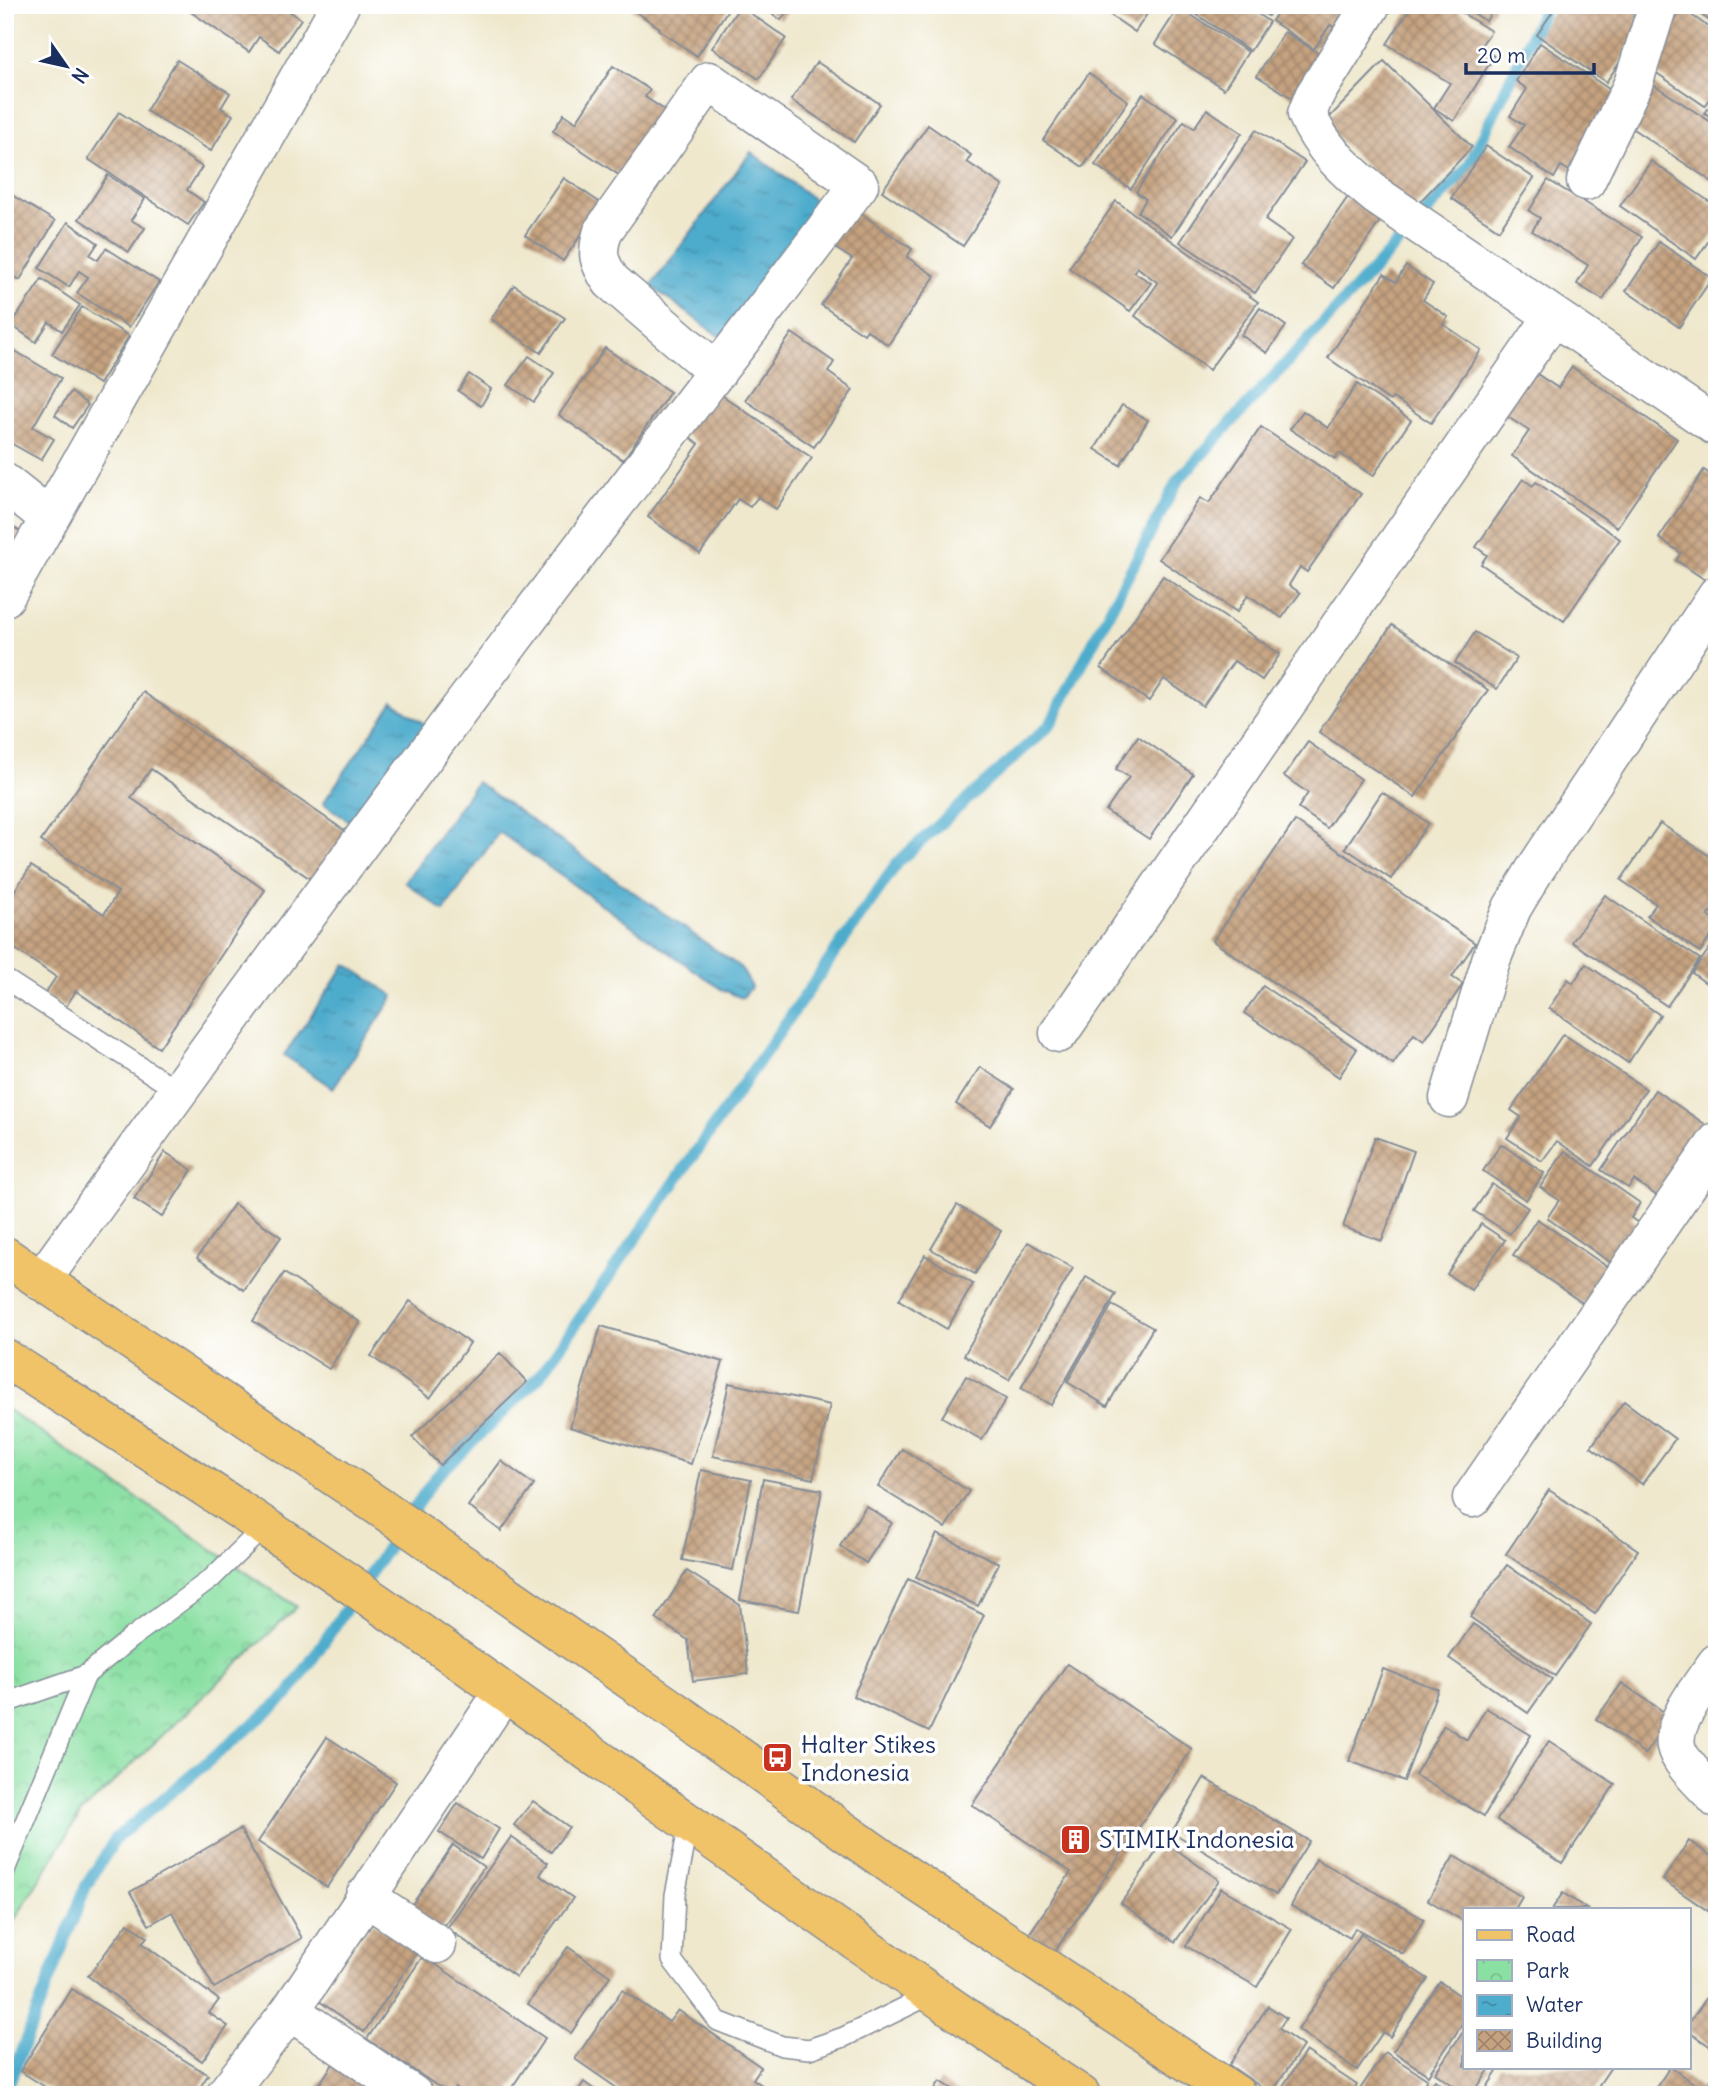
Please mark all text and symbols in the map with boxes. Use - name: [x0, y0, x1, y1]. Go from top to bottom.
- north arrow: [32, 32, 102, 102]
- scale bar: [1466, 32, 1594, 76]
- text: 20 m: [1477, 42, 1526, 69]
- text: N: [66, 63, 94, 88]
- place label: Halter Stikes Indonesia: [801, 1729, 936, 1787]
- bus stop icon: Halter Stikes Indonesia: [761, 1741, 795, 1775]
- building icon: STIMIK Indonesia: [1059, 1822, 1093, 1856]
- place label: STIMIK Indonesia: [1099, 1824, 1294, 1854]
- legend: [1463, 1908, 1690, 2068]
- text: Road: [1526, 1921, 1575, 1948]
- text: Park: [1526, 1957, 1569, 1984]
- text: Water: [1526, 1991, 1584, 2018]
- text: Building: [1526, 2027, 1602, 2054]

